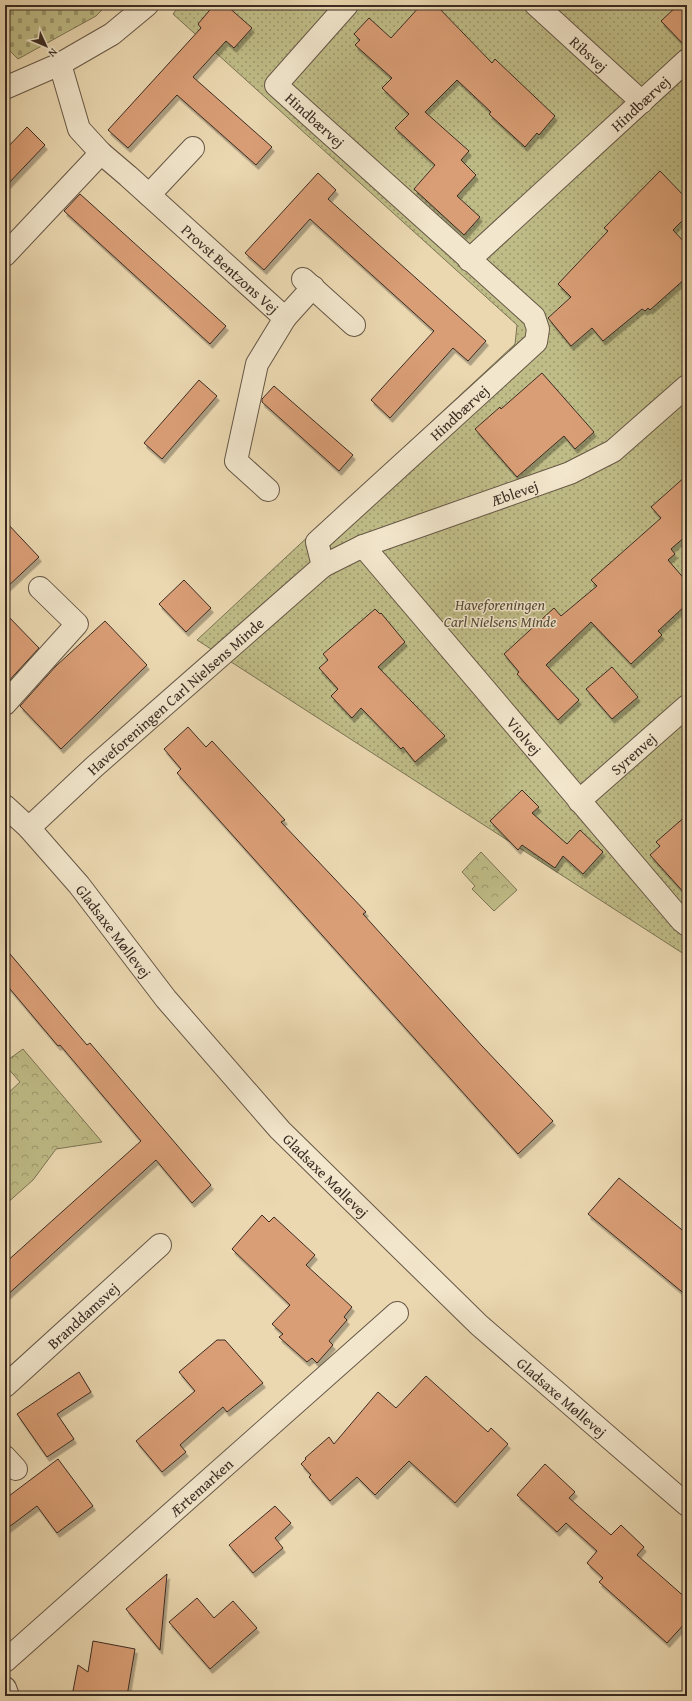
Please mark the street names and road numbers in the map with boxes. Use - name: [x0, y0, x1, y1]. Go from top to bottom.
- street label: Ribsvej: [566, 31, 613, 76]
- street label: Hindbærvej: [606, 71, 674, 136]
- street label: Hindbærvej: [281, 88, 349, 152]
- street label: Provst Bentzons Vej: [177, 219, 284, 318]
- street label: Hindbærvej: [425, 380, 493, 445]
- street label: Æblevej: [488, 475, 541, 511]
- street label: Haveforeningen Carl Nielsens Minde: [82, 612, 268, 779]
- street label: Violvej: [502, 712, 547, 759]
- street label: Syrenvej: [606, 728, 660, 779]
- street label: Gladsaxe Møllevej: [71, 880, 156, 982]
- street label: Gladsaxe Møllevej: [279, 1128, 374, 1222]
- street label: Branddamsvej: [42, 1277, 123, 1353]
- street label: Gladsaxe Møllevej: [513, 1352, 612, 1442]
- street label: Ærtemarken: [165, 1453, 238, 1521]

